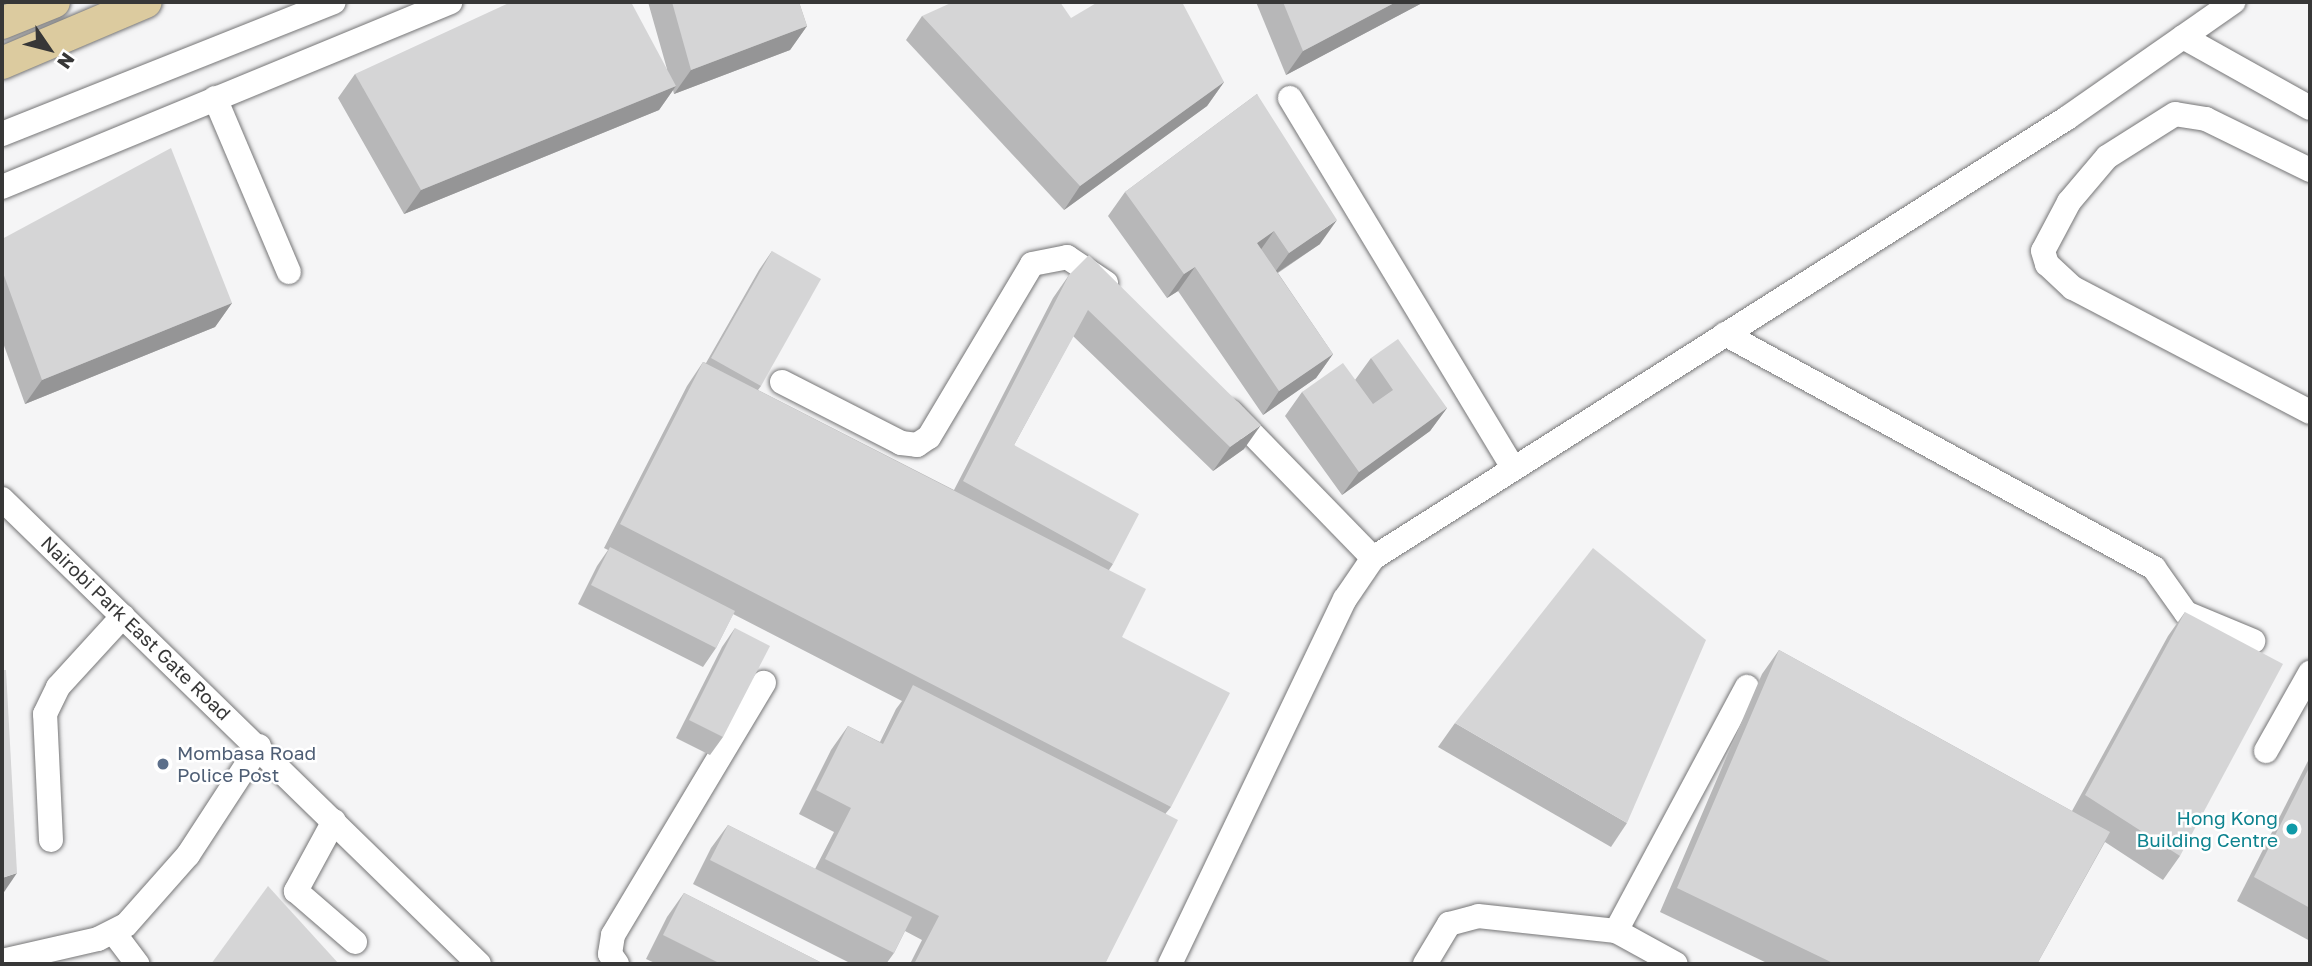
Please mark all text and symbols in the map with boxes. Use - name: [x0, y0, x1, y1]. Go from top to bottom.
- north arrow: [14, 14, 84, 84]
- text: N: [53, 49, 80, 74]
- street label: Nairobi Park East Gate Road: [36, 531, 236, 725]
- place label: Mombasa Road Police Post: [177, 742, 316, 786]
- marker: Mombasa Road Police Post: [155, 756, 171, 772]
- place label: Hong Kong Building Centre: [2137, 807, 2278, 851]
- marker: Hong Kong Building Centre: [2284, 821, 2300, 837]

